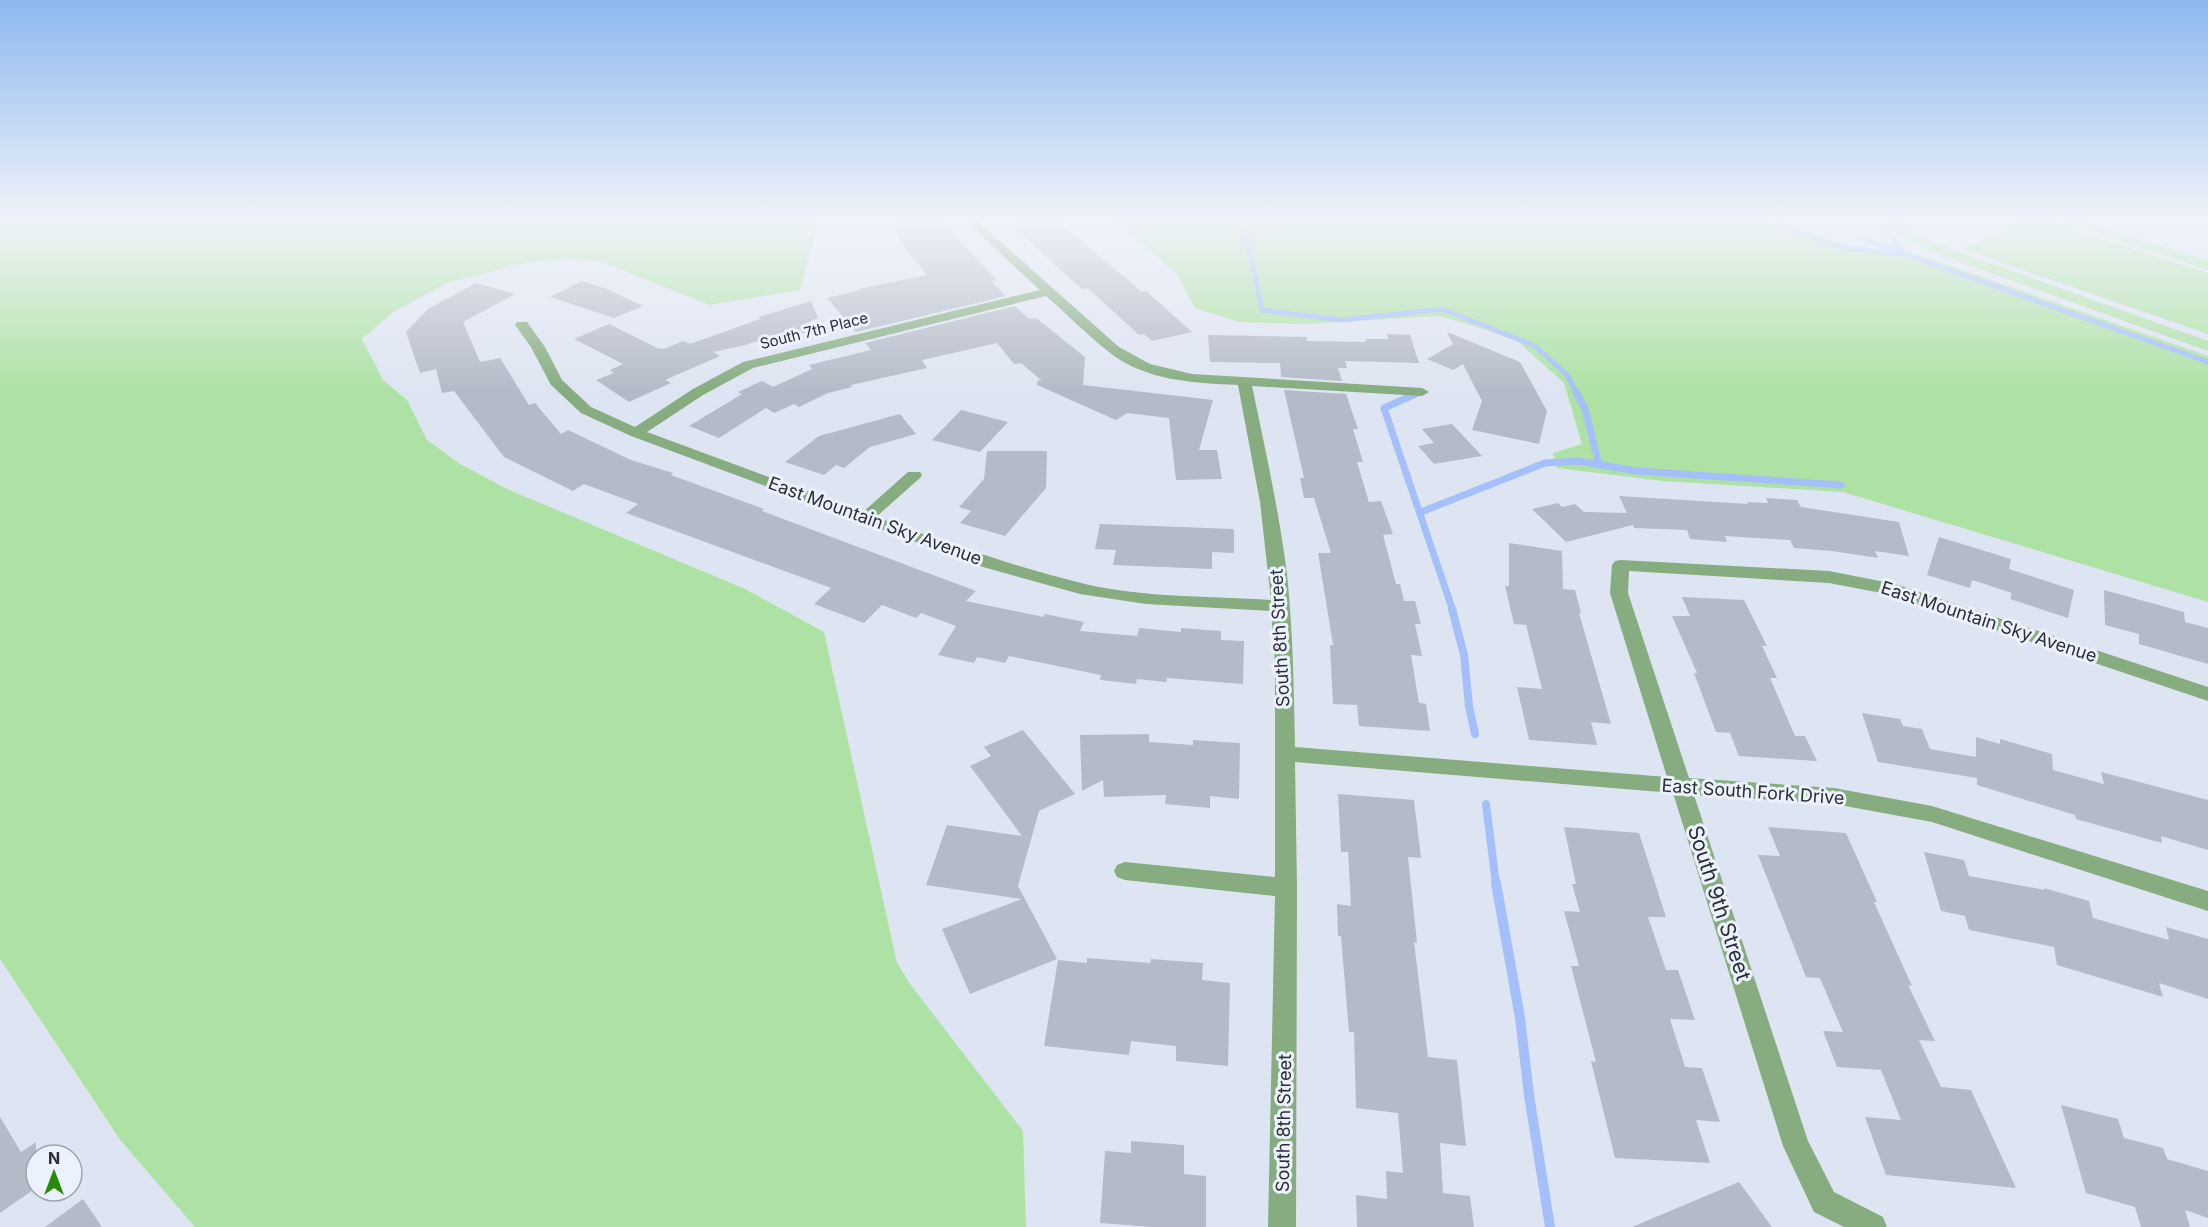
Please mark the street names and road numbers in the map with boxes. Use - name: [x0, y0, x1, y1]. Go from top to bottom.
- street label: South 7th Place: [758, 308, 870, 353]
- street label: East Mountain Sky Avenue: [766, 472, 985, 569]
- street label: South 8th Street: [1265, 568, 1294, 708]
- street label: East Mountain Sky Avenue: [1879, 577, 2100, 666]
- street label: East South Fork Drive: [1661, 775, 1845, 808]
- street label: South 9th Street: [1683, 822, 1756, 984]
- street label: South 8th Street: [1272, 1054, 1295, 1192]

